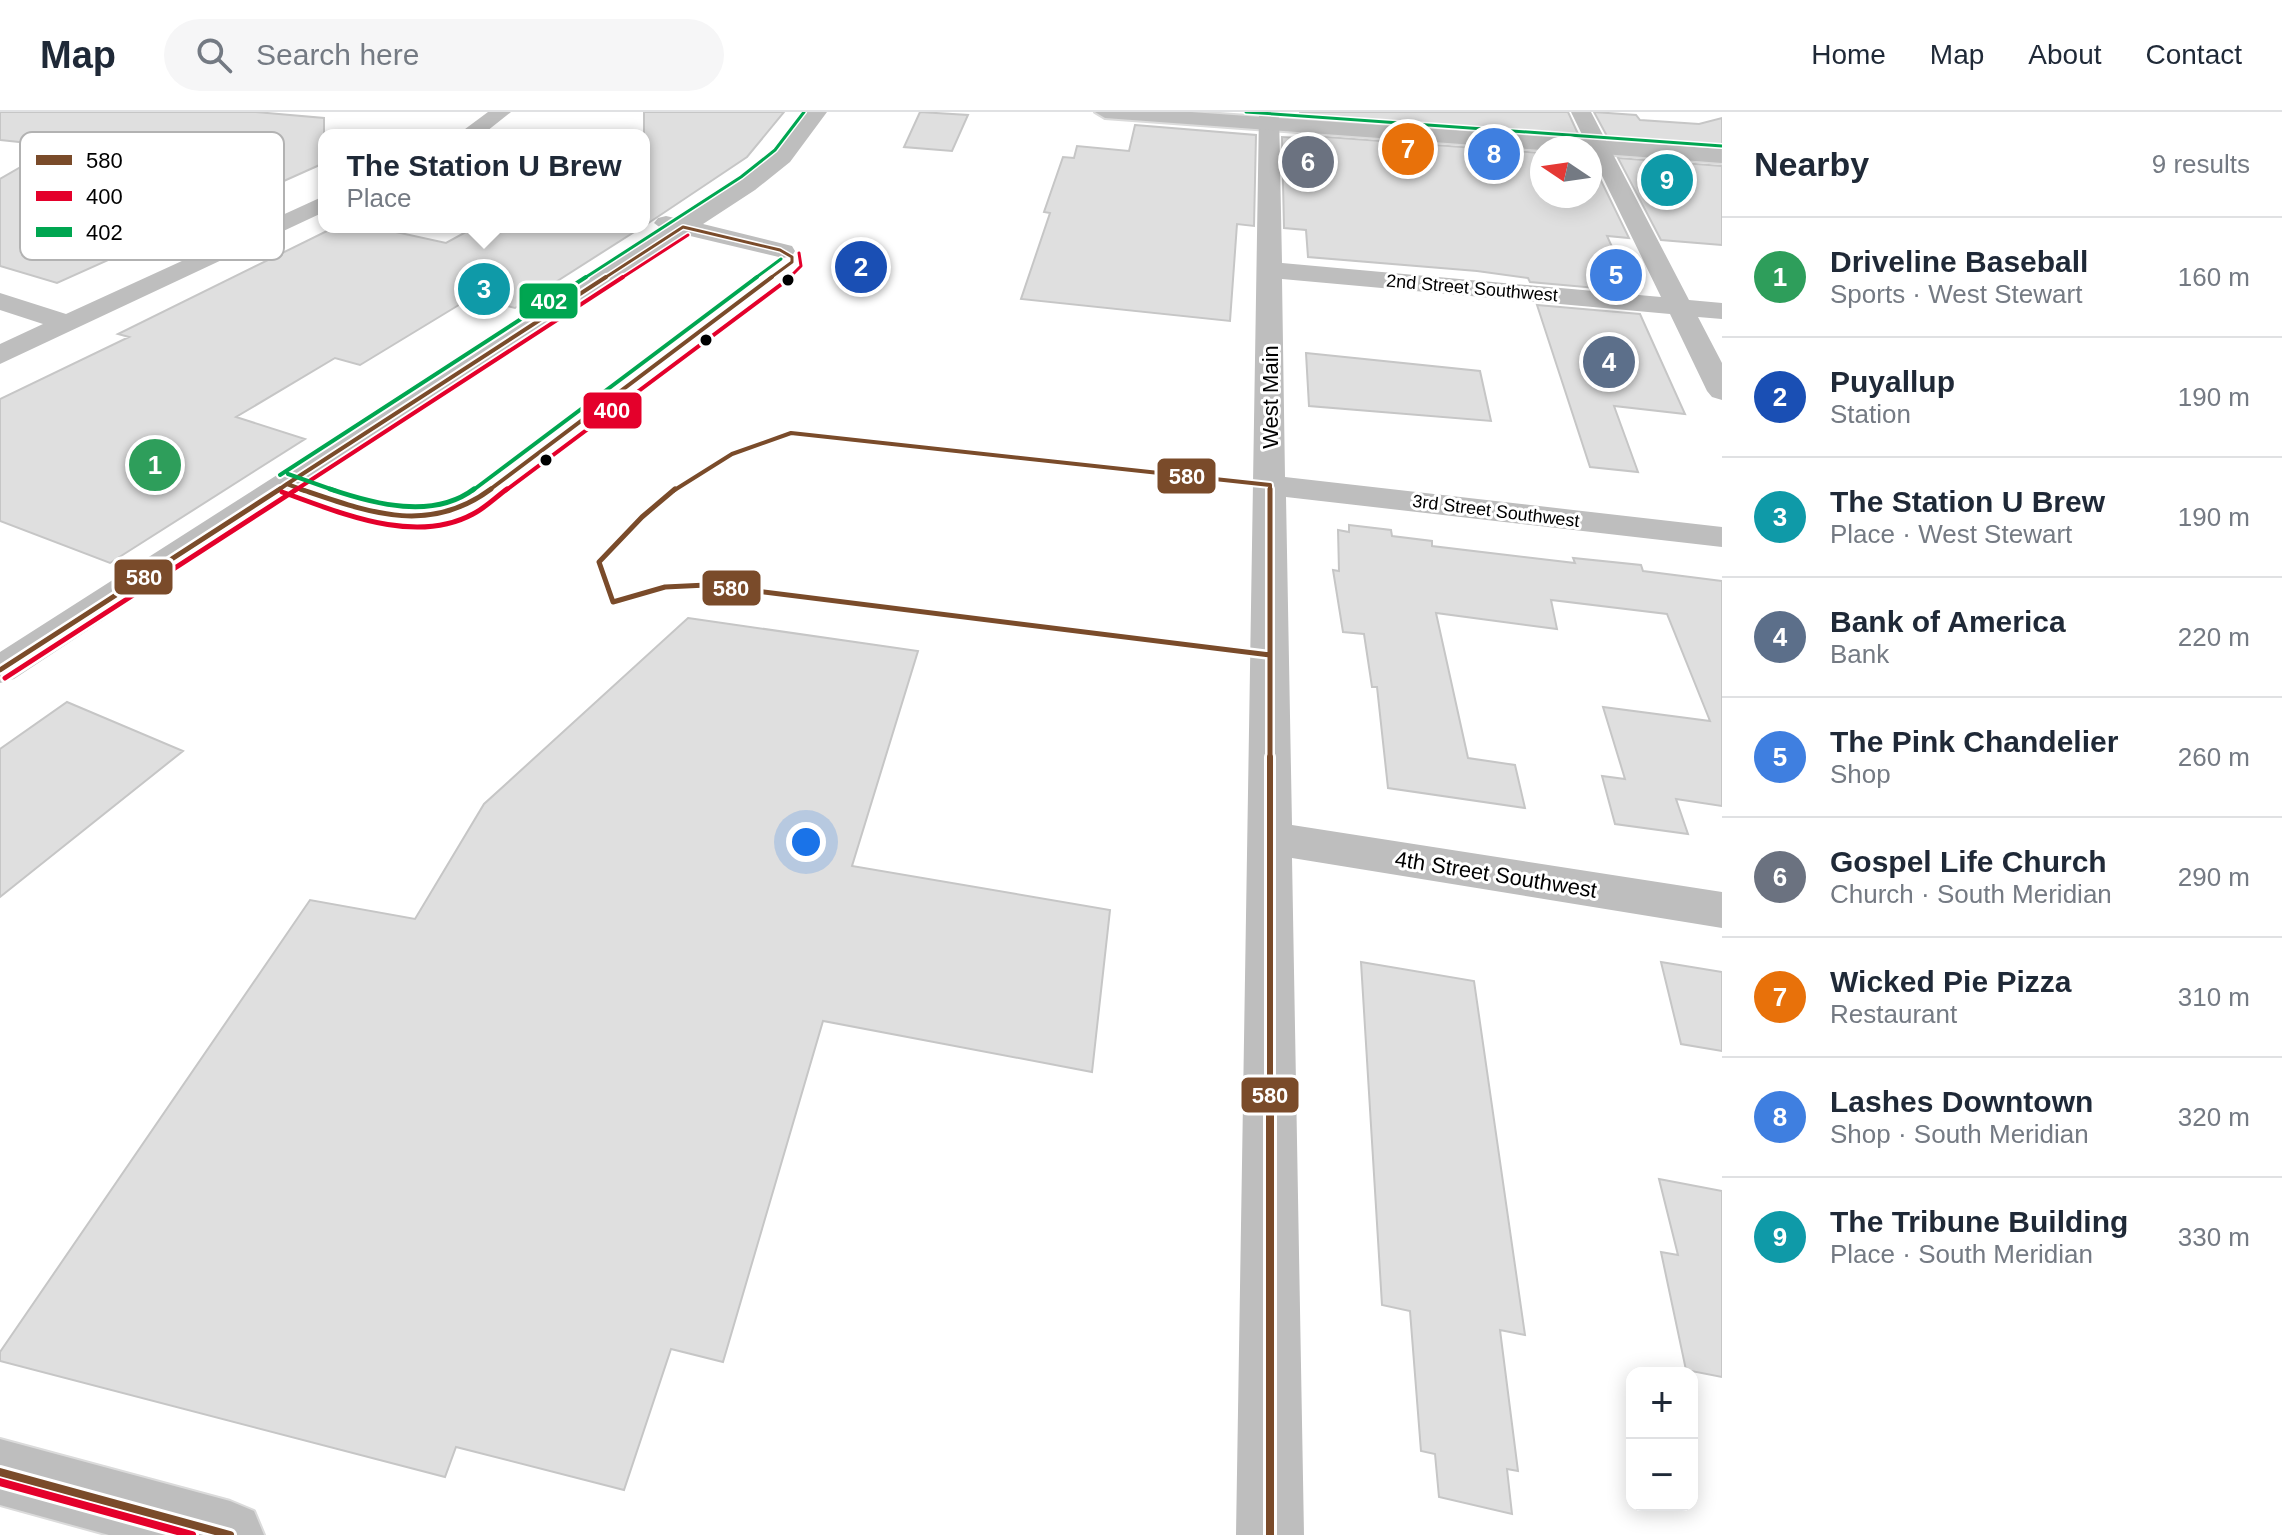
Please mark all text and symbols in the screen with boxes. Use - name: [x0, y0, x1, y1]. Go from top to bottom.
- search box: [164, 19, 724, 91]
- icon: search: [192, 33, 236, 77]
- text: Map: [40, 34, 116, 76]
- text: Search here: [256, 38, 419, 71]
- text: Home: [1811, 39, 1886, 70]
- text: Map: [1930, 39, 1984, 70]
- text: About: [2028, 39, 2102, 70]
- text: Contact: [2146, 39, 2242, 70]
- pin: 7: [1382, 119, 1434, 179]
- pin: 8: [1468, 124, 1520, 184]
- popup: [318, 129, 650, 233]
- legend: [20, 132, 284, 260]
- pin: 6: [1282, 132, 1334, 192]
- north arrow: [1530, 136, 1602, 208]
- text: Nearby: [1754, 145, 1869, 183]
- text: 580: [86, 148, 123, 173]
- text: The Station U Brew: [346, 149, 622, 182]
- text: 9 results: [2152, 149, 2250, 179]
- pin: 9: [1641, 150, 1693, 210]
- text: Place: [346, 183, 412, 213]
- text: 400: [86, 184, 123, 209]
- text: 402: [86, 220, 123, 245]
- pin: 2: [835, 237, 887, 297]
- pin: 5: [1590, 245, 1642, 305]
- text: Driveline Baseball: [1830, 245, 2088, 278]
- pin: 3: [458, 259, 510, 319]
- text: 1: [1773, 262, 1787, 292]
- text: 160 m: [2178, 262, 2250, 292]
- street label: 2nd Street Southwest: [1385, 271, 1559, 305]
- unlabelled marker: [780, 272, 796, 288]
- text: Sports · West Stewart: [1830, 279, 2082, 309]
- line badge: 402: [518, 282, 579, 320]
- text: 402: [531, 289, 567, 314]
- unlabelled marker: [698, 332, 714, 348]
- pin: 4: [1583, 332, 1635, 392]
- street label: West Main: [1258, 345, 1283, 449]
- text: Puyallup: [1830, 365, 1955, 398]
- text: 2: [1773, 382, 1787, 412]
- text: 190 m: [2178, 382, 2250, 412]
- line badge: 400: [582, 391, 643, 430]
- text: 400: [594, 398, 630, 423]
- text: Station: [1830, 399, 1911, 429]
- pin: 1: [129, 435, 181, 495]
- unlabelled marker: [538, 452, 554, 468]
- line badge: 580: [1156, 457, 1217, 495]
- text: 580: [1169, 464, 1205, 489]
- text: The Station U Brew: [1830, 485, 2105, 518]
- street label: 3rd Street Southwest: [1411, 491, 1581, 531]
- text: 3: [1773, 502, 1787, 532]
- text: 190 m: [2178, 502, 2250, 532]
- text: Place · West Stewart: [1830, 519, 2072, 549]
- line badge: 580: [113, 558, 174, 596]
- text: 580: [126, 565, 162, 590]
- line badge: 580: [701, 569, 762, 607]
- text: 580: [713, 576, 749, 601]
- text: Bank of America: [1830, 605, 2066, 638]
- text: 4: [1773, 622, 1787, 652]
- text: 220 m: [2178, 622, 2250, 652]
- text: Bank: [1830, 639, 1889, 669]
- text: The Pink Chandelier: [1830, 725, 2118, 758]
- text: 5: [1773, 742, 1787, 772]
- text: 260 m: [2178, 742, 2250, 772]
- text: Shop: [1830, 759, 1891, 789]
- your location: [786, 822, 826, 862]
- text: Gospel Life Church: [1830, 845, 2107, 878]
- street label: 4th Street Southwest: [1393, 846, 1599, 903]
- text: 6: [1773, 862, 1787, 892]
- text: 290 m: [2178, 862, 2250, 892]
- text: Church · South Meridian: [1830, 879, 2112, 909]
- text: Wicked Pie Pizza: [1830, 965, 2072, 998]
- text: 7: [1773, 982, 1787, 1012]
- text: 310 m: [2178, 982, 2250, 1012]
- text: Restaurant: [1830, 999, 1957, 1029]
- line badge: 580: [1240, 1076, 1300, 1114]
- text: 580: [1252, 1083, 1288, 1108]
- text: Lashes Downtown: [1830, 1085, 2093, 1118]
- text: 8: [1773, 1102, 1787, 1132]
- text: 320 m: [2178, 1102, 2250, 1132]
- text: Shop · South Meridian: [1830, 1119, 2089, 1149]
- text: The Tribune Building: [1830, 1205, 2128, 1238]
- text: 9: [1773, 1222, 1787, 1252]
- text: 330 m: [2178, 1222, 2250, 1252]
- text: Place · South Meridian: [1830, 1239, 2093, 1269]
- map controls: [1626, 1367, 1698, 1511]
- button: +: [1626, 1367, 1698, 1439]
- button: −: [1626, 1439, 1698, 1511]

